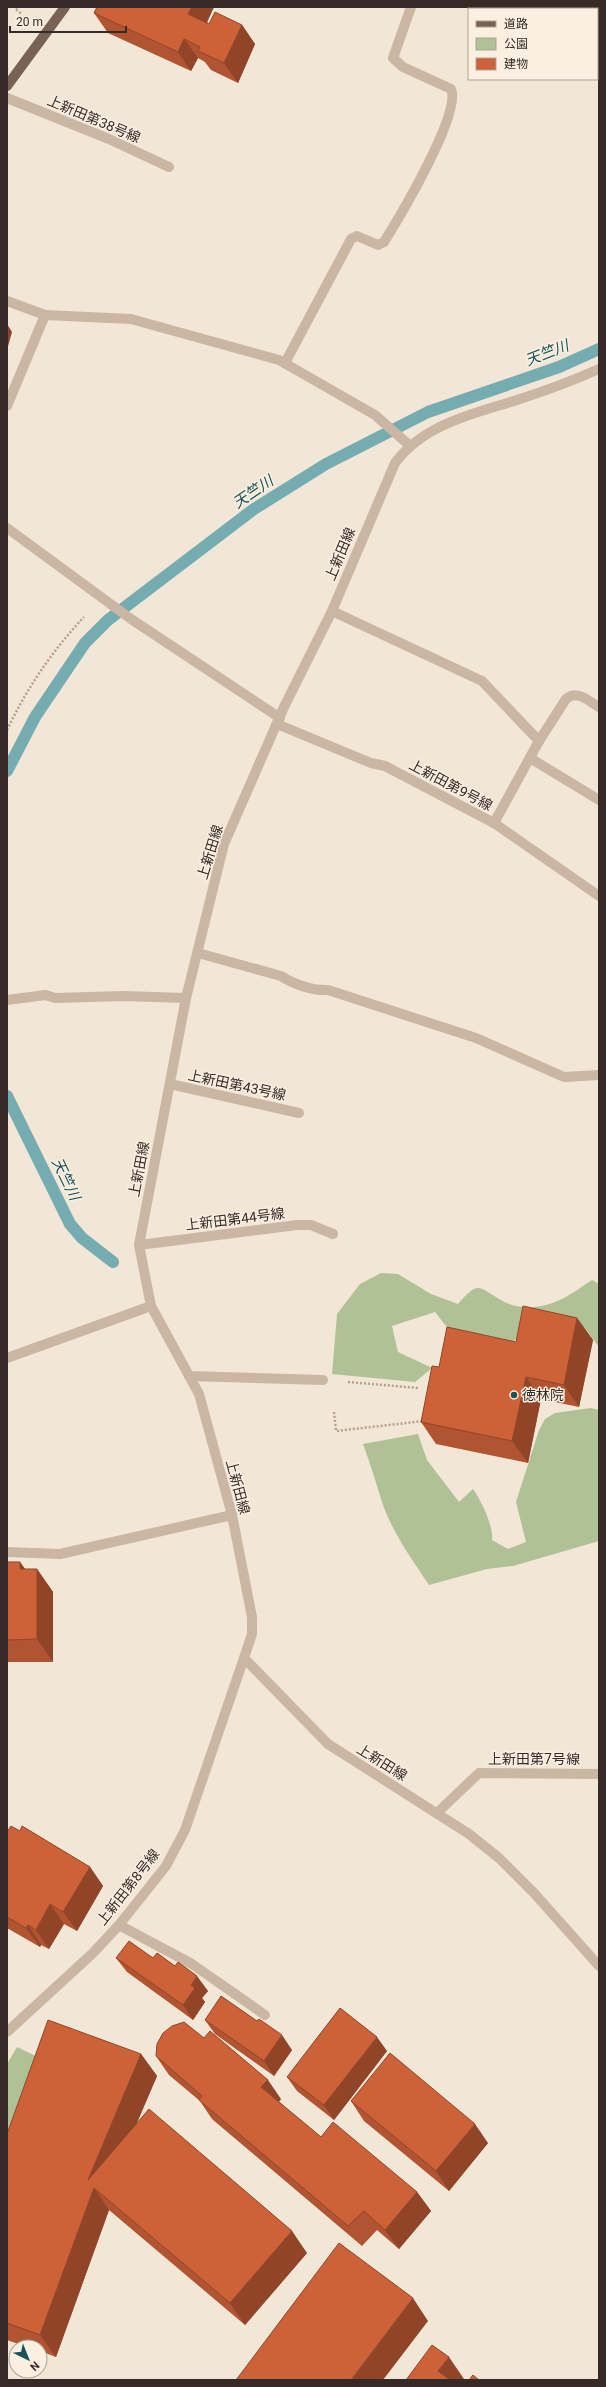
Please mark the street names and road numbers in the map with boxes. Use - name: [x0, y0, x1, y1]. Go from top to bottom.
- street label: 上新田第38号線: [45, 92, 143, 146]
- street label: 上新田線: [322, 525, 358, 583]
- street label: 上新田第9号線: [407, 756, 495, 814]
- street label: 上新田線: [194, 823, 226, 881]
- street label: 上新田第43号線: [187, 1067, 287, 1103]
- street label: 上新田線: [126, 1140, 152, 1198]
- street label: 上新田第44号線: [185, 1205, 285, 1233]
- street label: 上新田線: [223, 1458, 253, 1516]
- street label: 上新田線: [354, 1740, 410, 1784]
- street label: 上新田第7号線: [488, 1751, 580, 1767]
- street label: 上新田第8号線: [93, 1846, 163, 1928]

